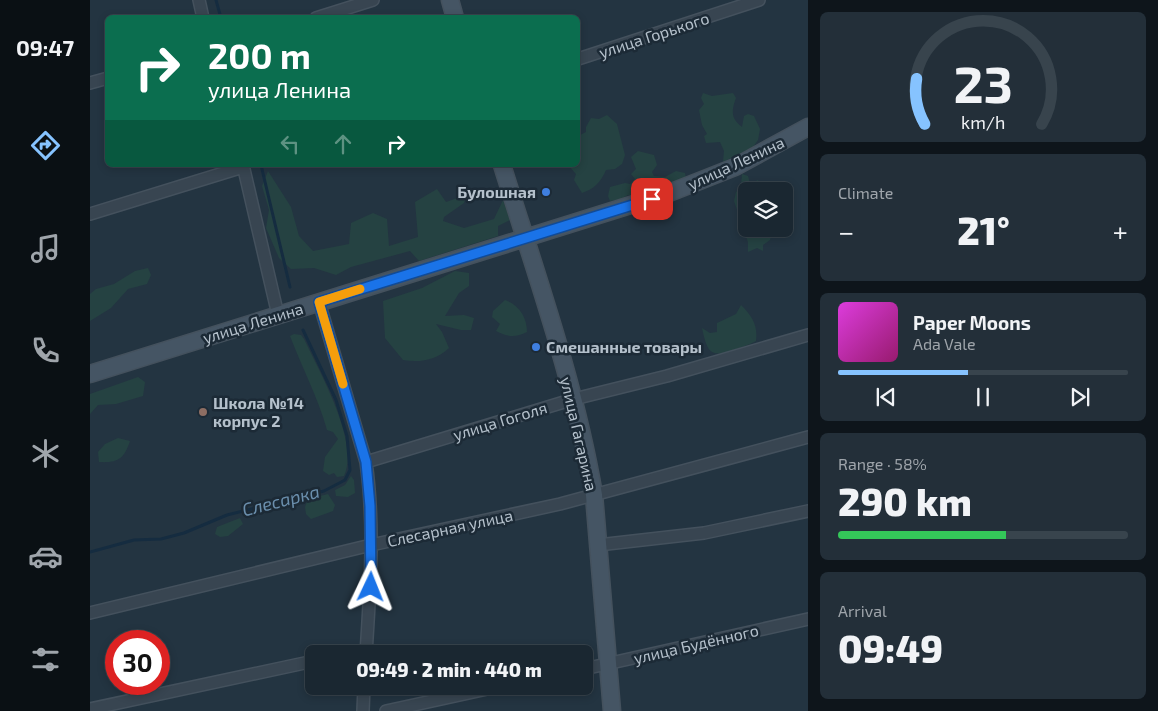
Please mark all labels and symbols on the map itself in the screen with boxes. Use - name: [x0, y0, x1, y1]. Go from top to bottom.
- street label: улица Горького: [596, 8, 712, 62]
- street label: улица Ленина: [685, 132, 787, 194]
- pin: [631, 178, 673, 220]
- place label: Булошная: [457, 182, 536, 201]
- marker: Булошная: [540, 186, 552, 198]
- street label: улица Ленина: [200, 298, 306, 348]
- place label: Смешанные товары: [546, 337, 702, 356]
- marker: Смешанные товары: [530, 341, 542, 353]
- street label: улица Гагарина: [556, 375, 602, 493]
- place label: Школа №14 корпус 2: [213, 393, 304, 430]
- street label: улица Гоголя: [451, 397, 549, 445]
- marker: Школа №14 корпус 2: [197, 406, 209, 418]
- water label: Слесарка: [240, 480, 322, 520]
- street label: Слесарная улица: [385, 505, 515, 551]
- position arrow: [344, 560, 396, 612]
- street label: улица Будённого: [632, 620, 760, 668]
- speed limit sign: 30: [105, 630, 170, 695]

